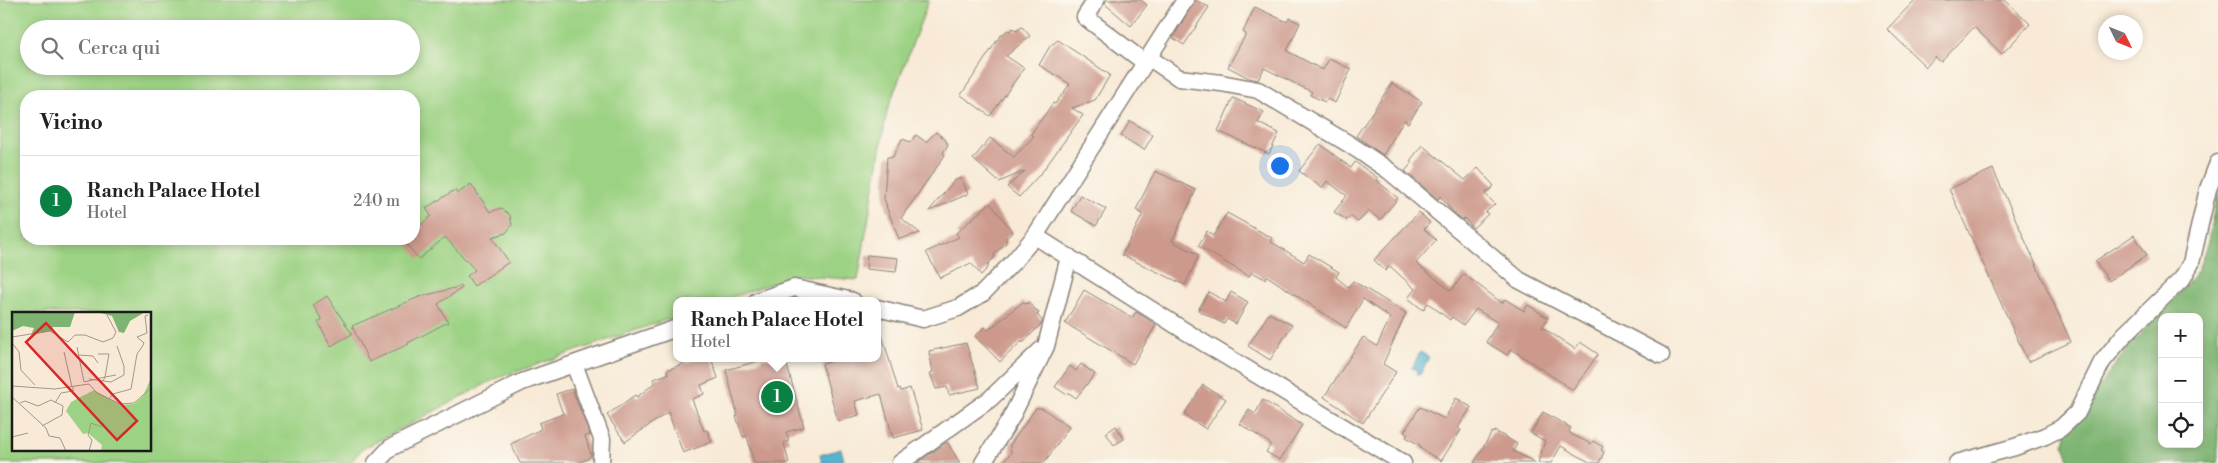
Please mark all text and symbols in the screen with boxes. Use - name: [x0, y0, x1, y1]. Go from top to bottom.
- north arrow: [2098, 15, 2143, 60]
- search box: [20, 20, 420, 75]
- icon: search: [38, 34, 66, 62]
- text: Cerca qui: [78, 36, 161, 60]
- text: Vicino: [40, 110, 103, 136]
- your location: [1267, 153, 1293, 179]
- text: Ranch Palace Hotel: [87, 179, 260, 203]
- text: 1: [52, 191, 60, 211]
- text: 240 m: [353, 191, 400, 211]
- text: Hotel: [87, 203, 127, 223]
- popup: [673, 297, 881, 362]
- text: Ranch Palace Hotel: [690, 308, 864, 332]
- inset map: [12, 312, 151, 450]
- map controls: [2158, 313, 2203, 448]
- button: +: [2158, 313, 2203, 358]
- text: Hotel: [690, 332, 730, 352]
- button: −: [2158, 358, 2203, 403]
- pin: 1: [761, 378, 793, 416]
- button: locate: [2158, 403, 2203, 448]

